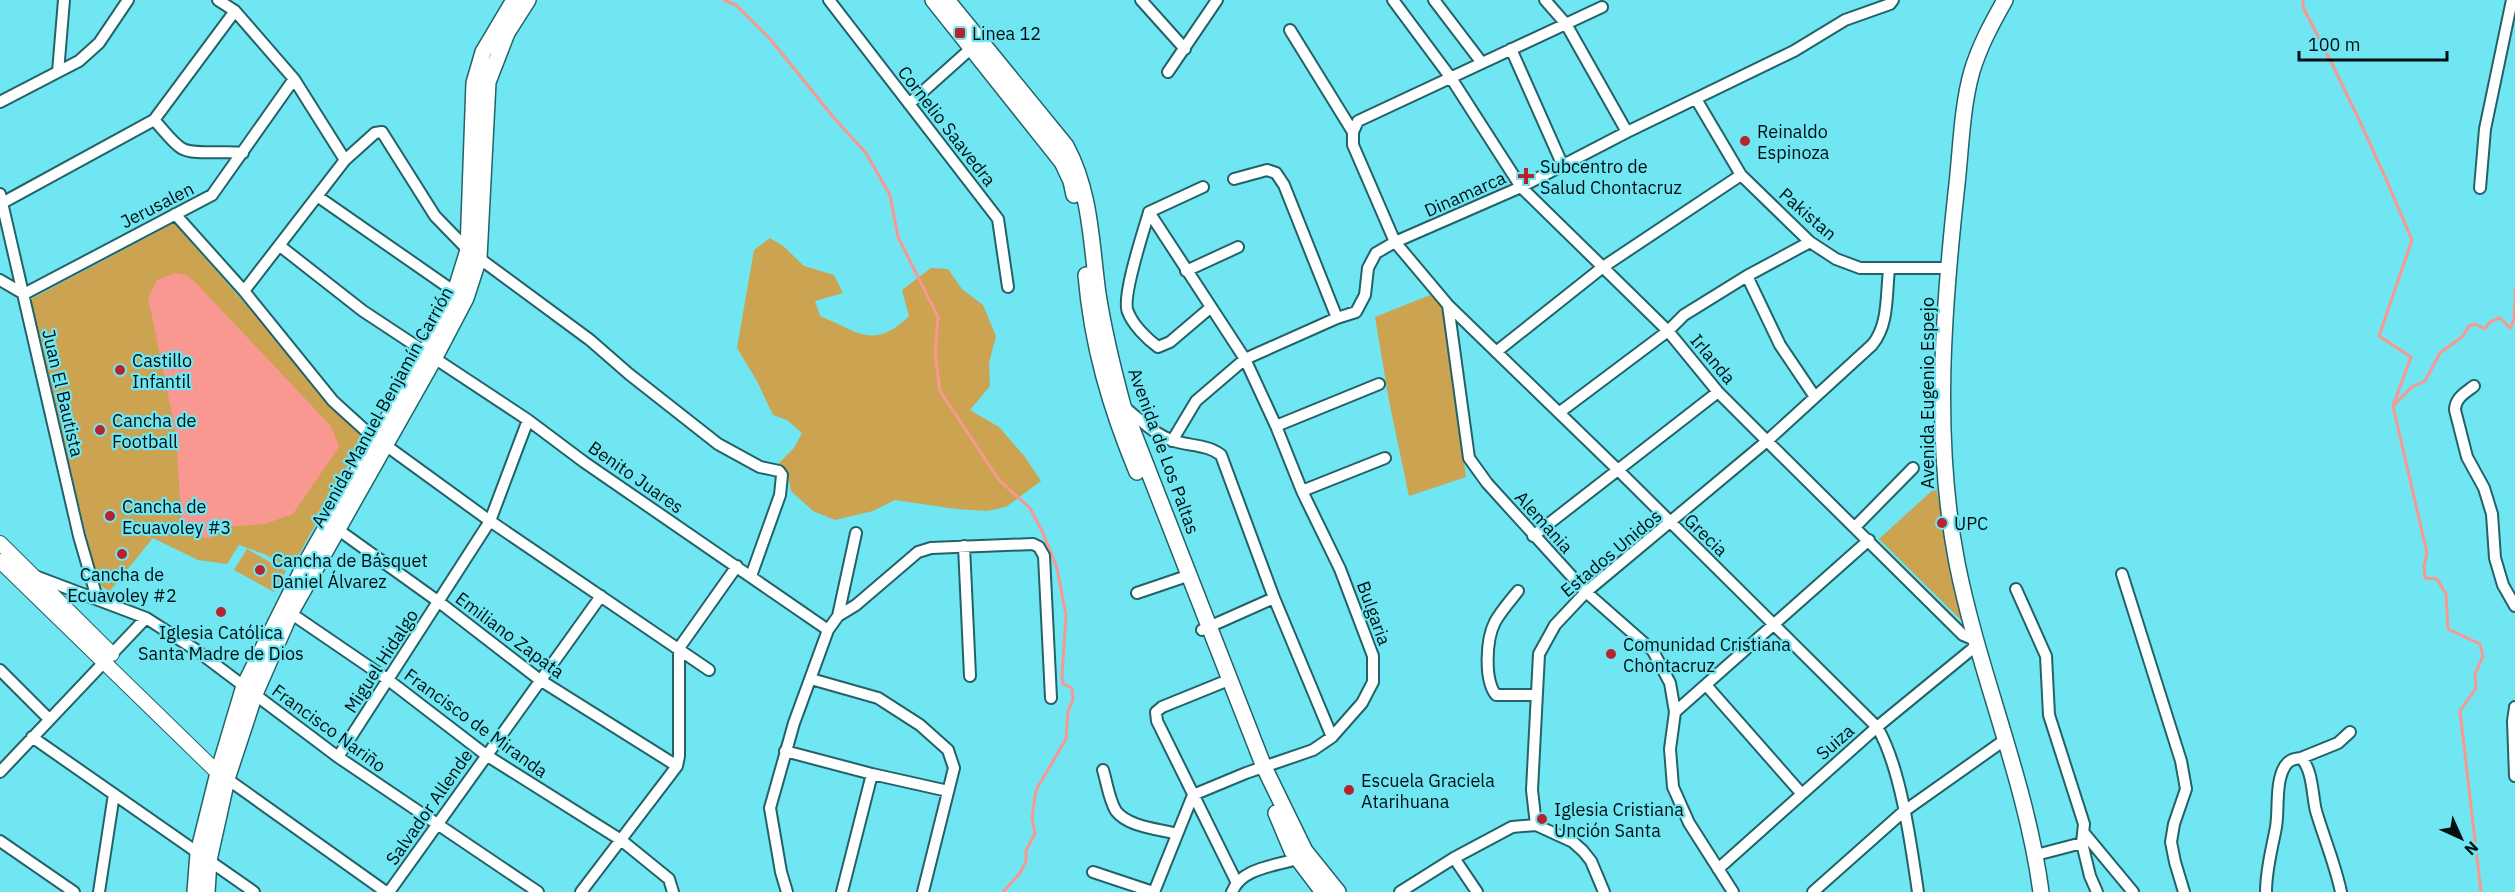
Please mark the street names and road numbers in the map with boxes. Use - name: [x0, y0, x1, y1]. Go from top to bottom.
- street label: Cornelio Saavedra: [893, 61, 1001, 191]
- street label: Dinamarca: [1421, 166, 1510, 222]
- street label: Jerusalen: [116, 177, 198, 233]
- street label: Pakistan: [1774, 183, 1842, 245]
- street label: Avenida Manuel Benjamín Carrión: [306, 282, 458, 532]
- street label: Avenida Eugenio Espejo: [1916, 297, 1939, 489]
- street label: Juan El Bautista: [37, 327, 89, 459]
- street label: Irlanda: [1685, 329, 1741, 389]
- street label: Avenida de Los Paltas: [1123, 365, 1205, 537]
- street label: Benito Juares: [584, 436, 688, 518]
- street label: Alemania: [1510, 486, 1578, 558]
- street label: Estados Unidos: [1556, 504, 1666, 602]
- street label: Grecia: [1679, 509, 1733, 562]
- street label: Bulgaria: [1352, 578, 1396, 649]
- street label: Emiliano Zapata: [451, 587, 569, 684]
- street label: Miguel Hidalgo: [339, 605, 423, 717]
- street label: Francisco de Miranda: [400, 663, 553, 783]
- street label: Francisco Nariño: [267, 679, 391, 777]
- street label: Suiza: [1811, 719, 1859, 765]
- street label: Salvador Allende: [381, 745, 478, 869]

